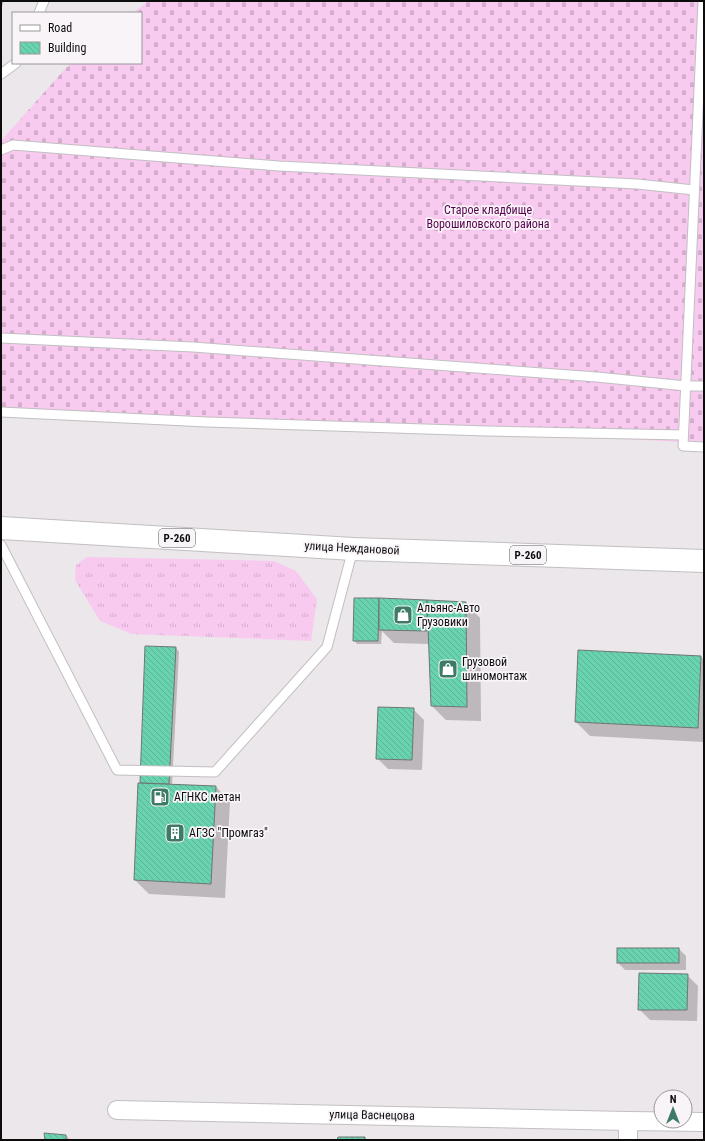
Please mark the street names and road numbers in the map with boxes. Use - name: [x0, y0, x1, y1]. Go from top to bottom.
- road number: Р-260: [159, 529, 195, 547]
- street label: улица Неждановой: [304, 539, 400, 557]
- road number: Р-260: [510, 546, 546, 564]
- street label: улица Васнецова: [329, 1107, 415, 1123]

